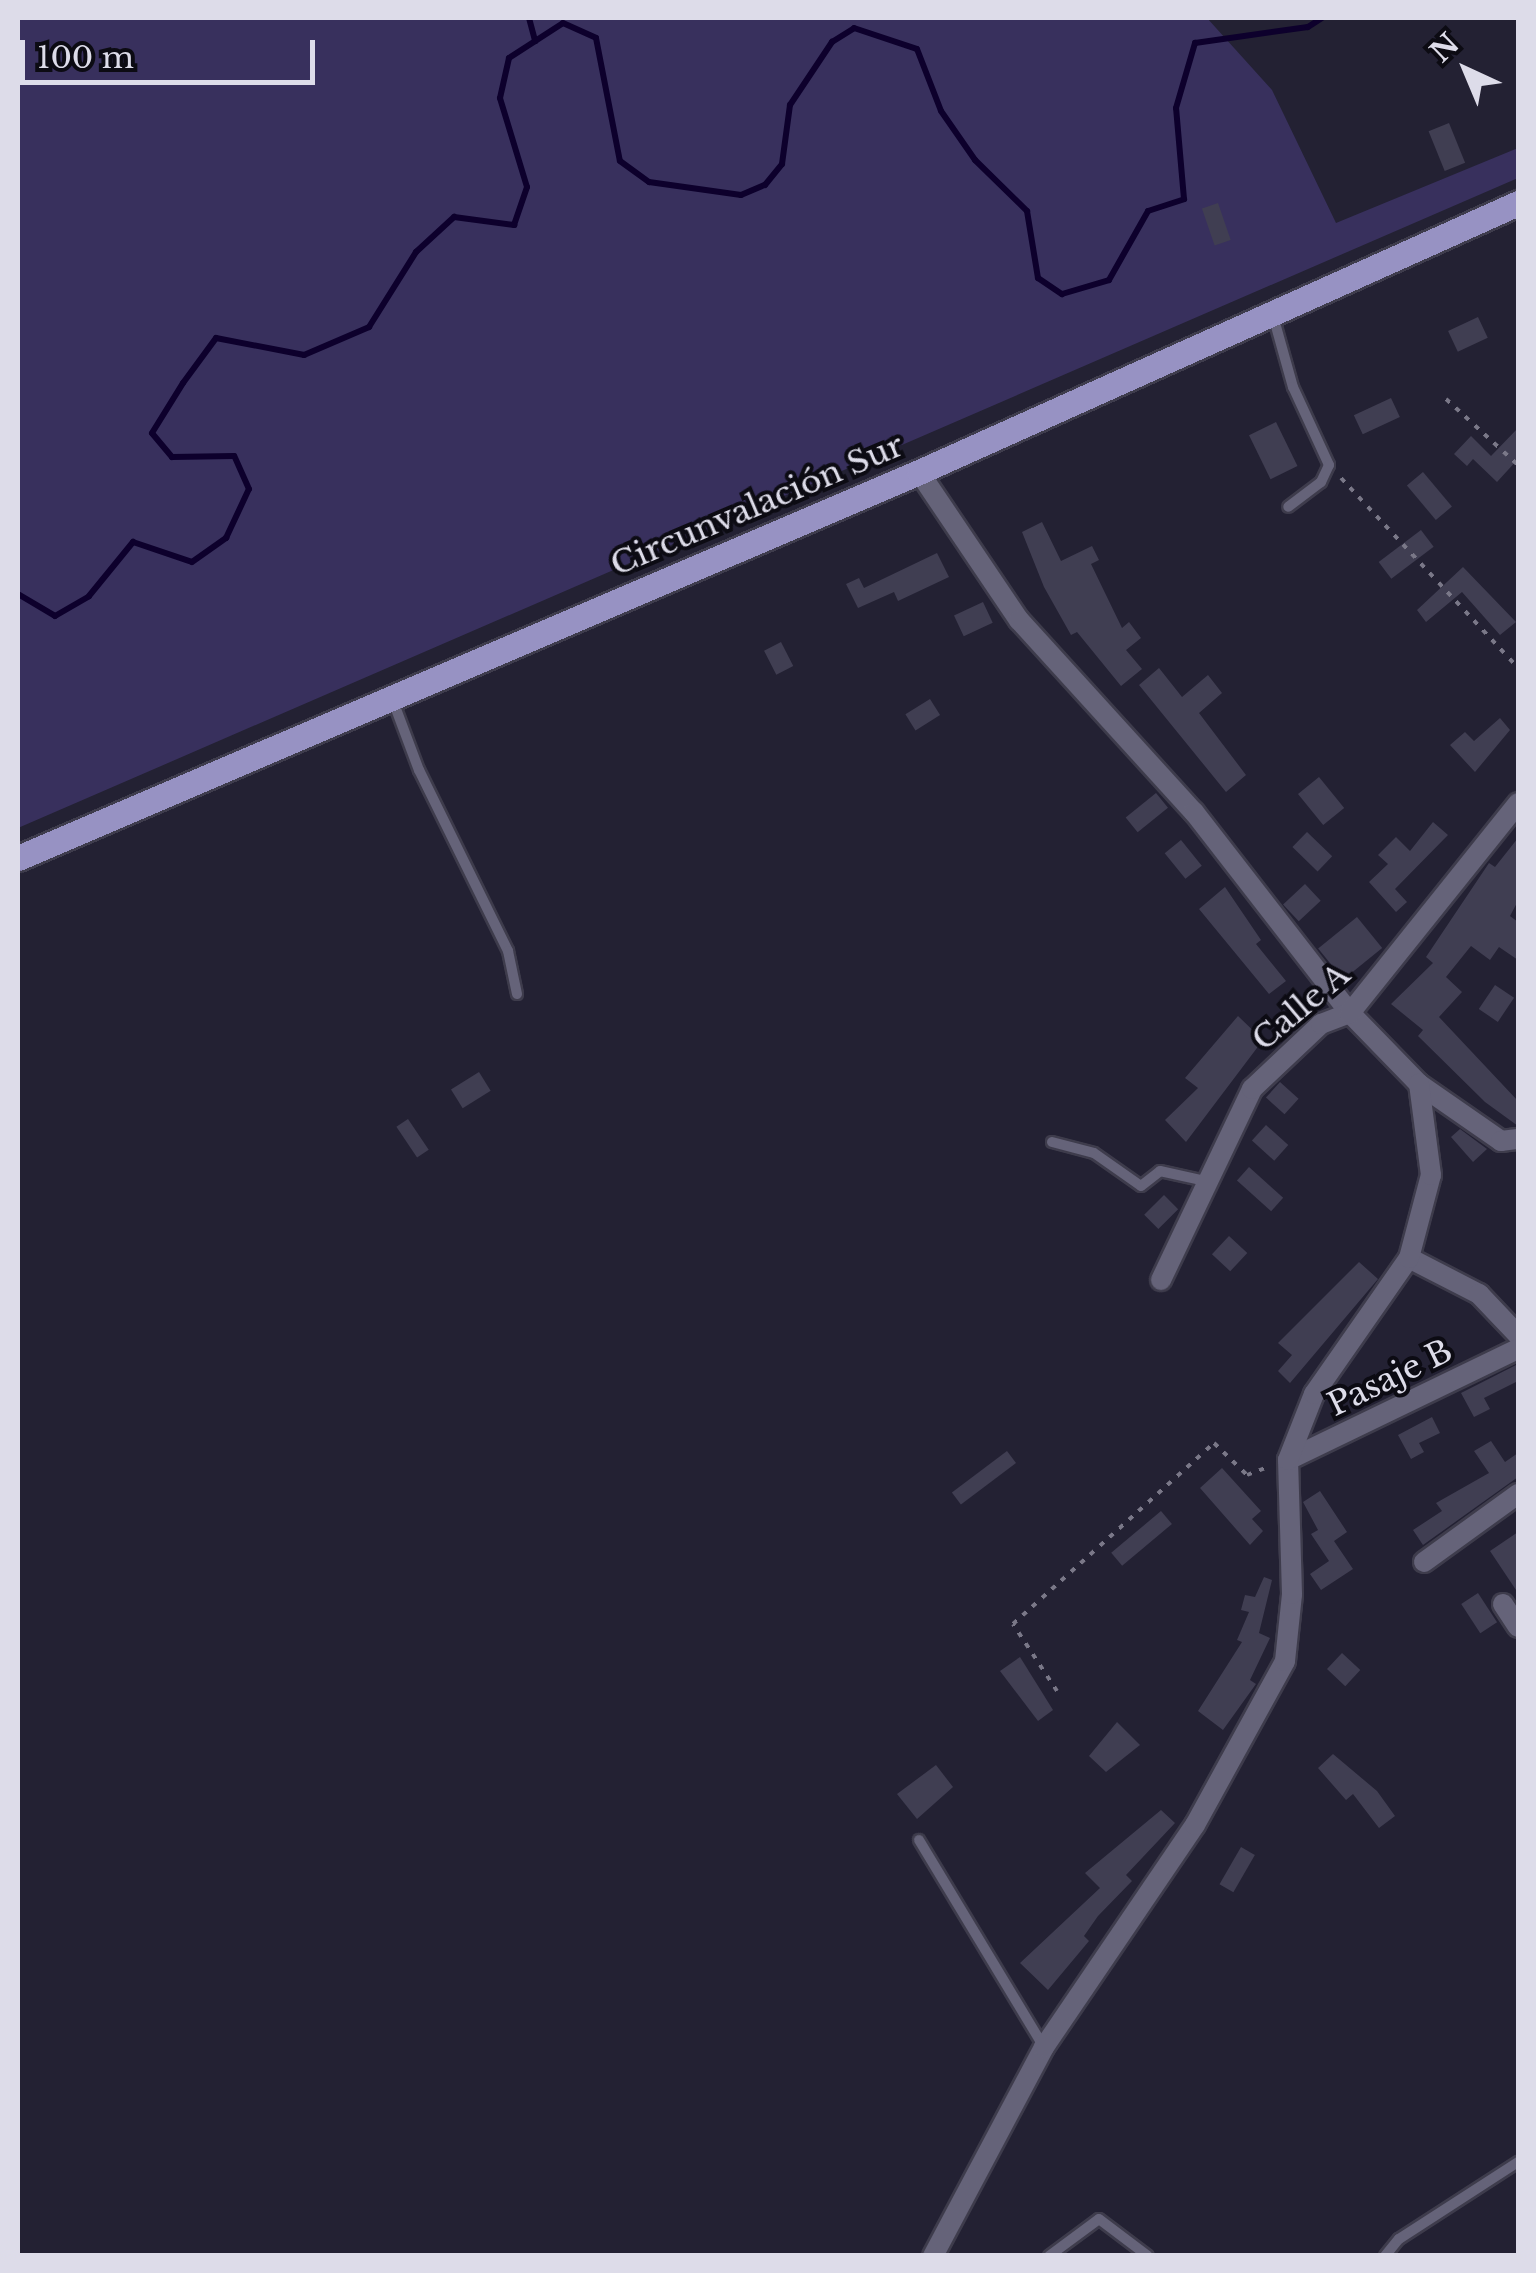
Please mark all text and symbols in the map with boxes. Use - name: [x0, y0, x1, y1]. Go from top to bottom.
- scale bar: [25, 20, 320, 82]
- north arrow: [1416, 20, 1516, 120]
- text: N: [1423, 26, 1466, 70]
- text: 100 m: [37, 39, 134, 76]
- street label: Circunvalación Sur: [605, 426, 909, 584]
- street label: Calle A: [1244, 955, 1358, 1059]
- street label: Pasaje B: [1322, 1332, 1458, 1424]

